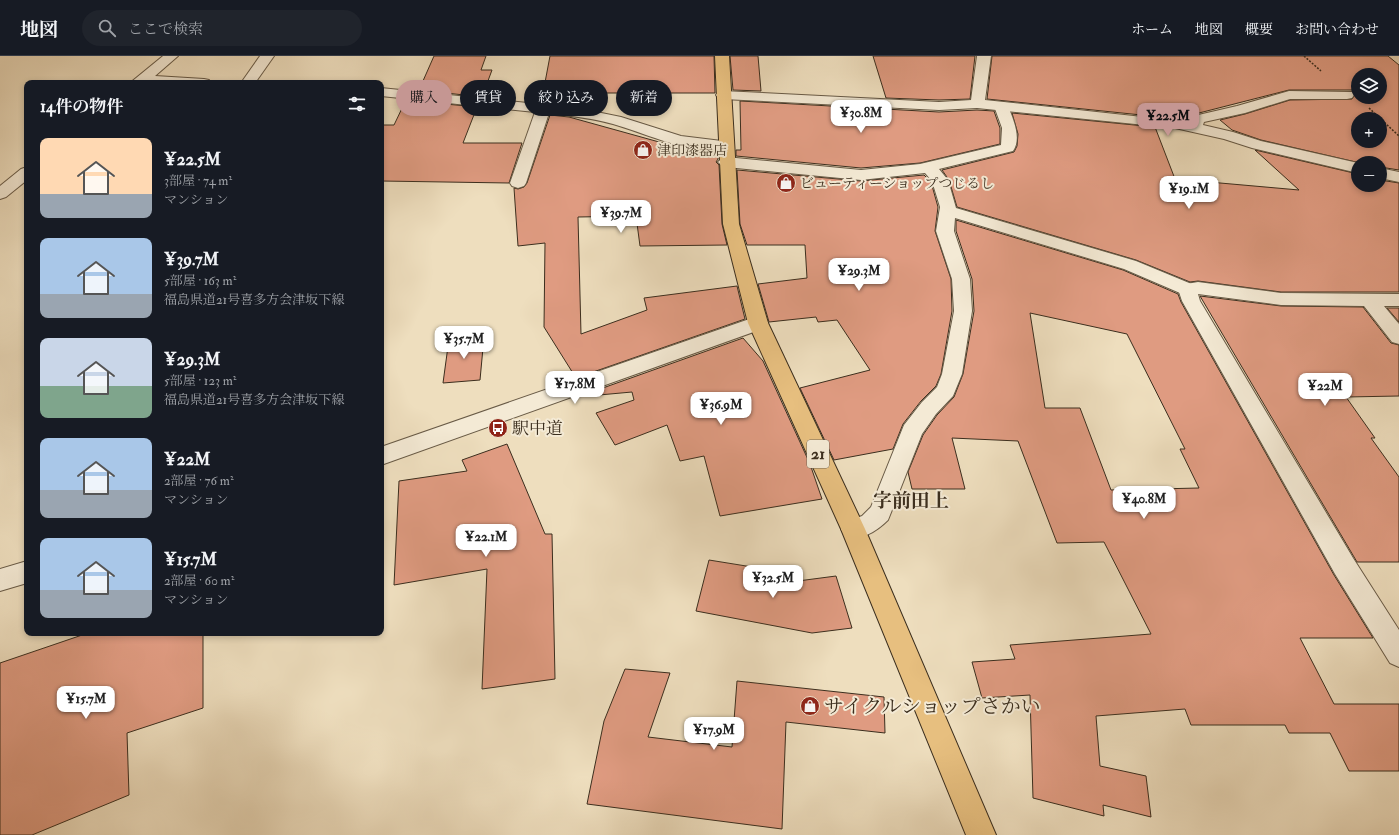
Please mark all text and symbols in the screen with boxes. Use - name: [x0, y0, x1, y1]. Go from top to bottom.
- search box: [82, 10, 362, 46]
- icon: search: [96, 17, 118, 39]
- text: 地図: [20, 18, 58, 42]
- text: ここで検索: [128, 20, 203, 39]
- text: ホーム: [1131, 21, 1173, 38]
- text: 地図: [1195, 21, 1223, 38]
- text: 概要: [1245, 21, 1273, 38]
- text: お問い合わせ: [1295, 21, 1379, 38]
- map controls: [1351, 68, 1387, 192]
- button: layers: [1351, 68, 1387, 104]
- chip: 購入: [396, 80, 452, 116]
- chip: 賃貸: [460, 80, 516, 116]
- chip: 絞り込み: [524, 80, 608, 116]
- chip: 新着: [616, 80, 672, 116]
- icon: filters: [346, 93, 368, 115]
- text: 14件の物件: [40, 96, 123, 117]
- pin: ¥30.8M: [828, 100, 894, 134]
- pin: ¥22.5M: [1135, 103, 1201, 137]
- text: ¥30.8M: [840, 105, 882, 121]
- text: ¥22.5M: [1146, 108, 1190, 124]
- button: +: [1351, 112, 1387, 148]
- shop icon: 津印漆器店: [632, 139, 654, 161]
- place label: 津印漆器店: [657, 142, 727, 159]
- text: ¥22.5M: [164, 149, 221, 170]
- icon: home: [72, 154, 120, 202]
- button: −: [1351, 156, 1387, 192]
- shop icon: ビューティーショップつじるし: [775, 172, 797, 194]
- text: 3部屋 · 74 m²: [164, 173, 232, 189]
- place label: ビューティーショップつじるし: [800, 175, 994, 192]
- pin: ¥19.1M: [1156, 176, 1222, 210]
- text: ¥19.1M: [1169, 181, 1209, 197]
- text: マンション: [164, 192, 228, 208]
- pin: ¥39.7M: [588, 200, 654, 234]
- text: ¥39.7M: [600, 205, 642, 221]
- text: ¥39.7M: [164, 249, 219, 270]
- icon: home: [72, 254, 120, 302]
- pin: ¥29.3M: [826, 258, 892, 292]
- text: ¥29.3M: [837, 263, 881, 279]
- text: 5部屋 · 163 m²: [164, 273, 236, 289]
- text: 福島県道21号喜多方会津坂下線: [164, 292, 344, 308]
- pin: ¥35.7M: [431, 326, 497, 360]
- text: ¥35.7M: [444, 331, 484, 347]
- text: ¥29.3M: [164, 349, 220, 370]
- icon: home: [72, 354, 120, 402]
- pin: ¥17.8M: [542, 371, 608, 405]
- text: 5部屋 · 123 m²: [164, 373, 236, 389]
- pin: ¥22M: [1301, 373, 1349, 407]
- text: ¥17.8M: [554, 376, 596, 392]
- text: ¥22M: [1307, 378, 1343, 394]
- text: 福島県道21号喜多方会津坂下線: [164, 392, 344, 408]
- pin: ¥36.9M: [688, 392, 754, 426]
- text: ¥36.9M: [699, 397, 743, 413]
- bus stop icon: 駅中道: [487, 417, 509, 439]
- place label: 駅中道: [512, 418, 563, 439]
- road number: 21: [807, 440, 829, 468]
- text: ¥22M: [164, 449, 210, 470]
- icon: home: [72, 454, 120, 502]
- text: 2部屋 · 76 m²: [164, 473, 234, 489]
- pin: ¥40.8M: [1111, 486, 1177, 520]
- district label: 字前田上: [873, 489, 949, 513]
- text: ¥40.8M: [1122, 491, 1166, 507]
- text: マンション: [164, 492, 228, 508]
- pin: ¥22.1M: [453, 524, 519, 558]
- text: ¥22.1M: [465, 529, 507, 545]
- text: ¥15.7M: [164, 549, 217, 570]
- icon: home: [72, 554, 120, 602]
- pin: ¥32.5M: [740, 565, 806, 599]
- text: ¥32.5M: [752, 570, 794, 586]
- text: 2部屋 · 60 m²: [164, 573, 234, 589]
- text: マンション: [164, 592, 228, 608]
- pin: ¥15.7M: [53, 686, 119, 720]
- text: ¥15.7M: [66, 691, 106, 707]
- place label: サイクルショップさかい: [824, 694, 1041, 719]
- shop icon: サイクルショップさかい: [799, 695, 821, 717]
- pin: ¥17.9M: [681, 717, 747, 751]
- text: ¥17.9M: [693, 722, 735, 738]

